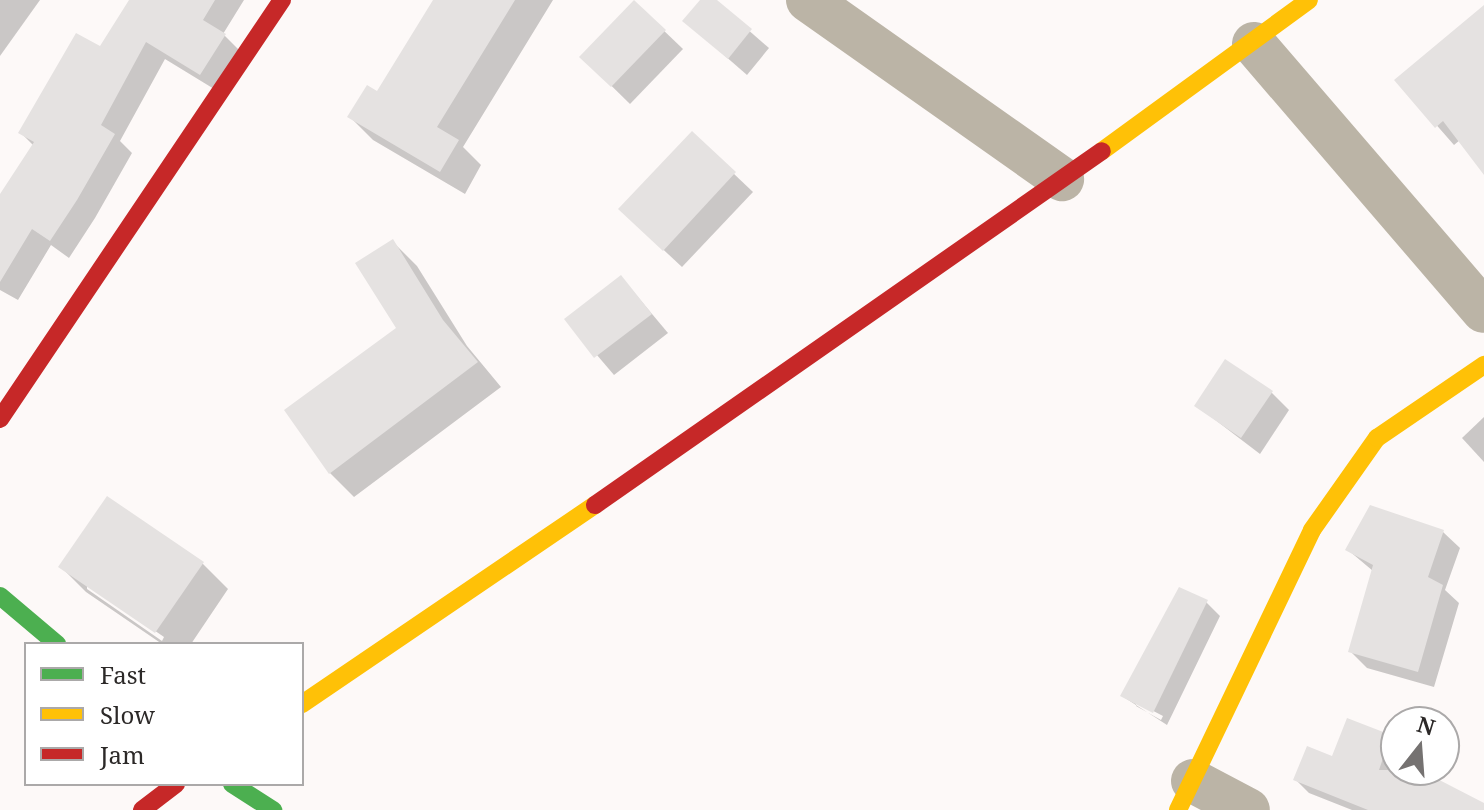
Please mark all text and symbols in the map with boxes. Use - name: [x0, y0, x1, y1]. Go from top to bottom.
- legend: [24, 642, 304, 786]
- text: Fast: [100, 658, 146, 691]
- text: Slow: [100, 698, 155, 731]
- north arrow: [1380, 706, 1460, 786]
- text: N: [1414, 708, 1439, 742]
- text: Jam: [100, 738, 145, 771]

